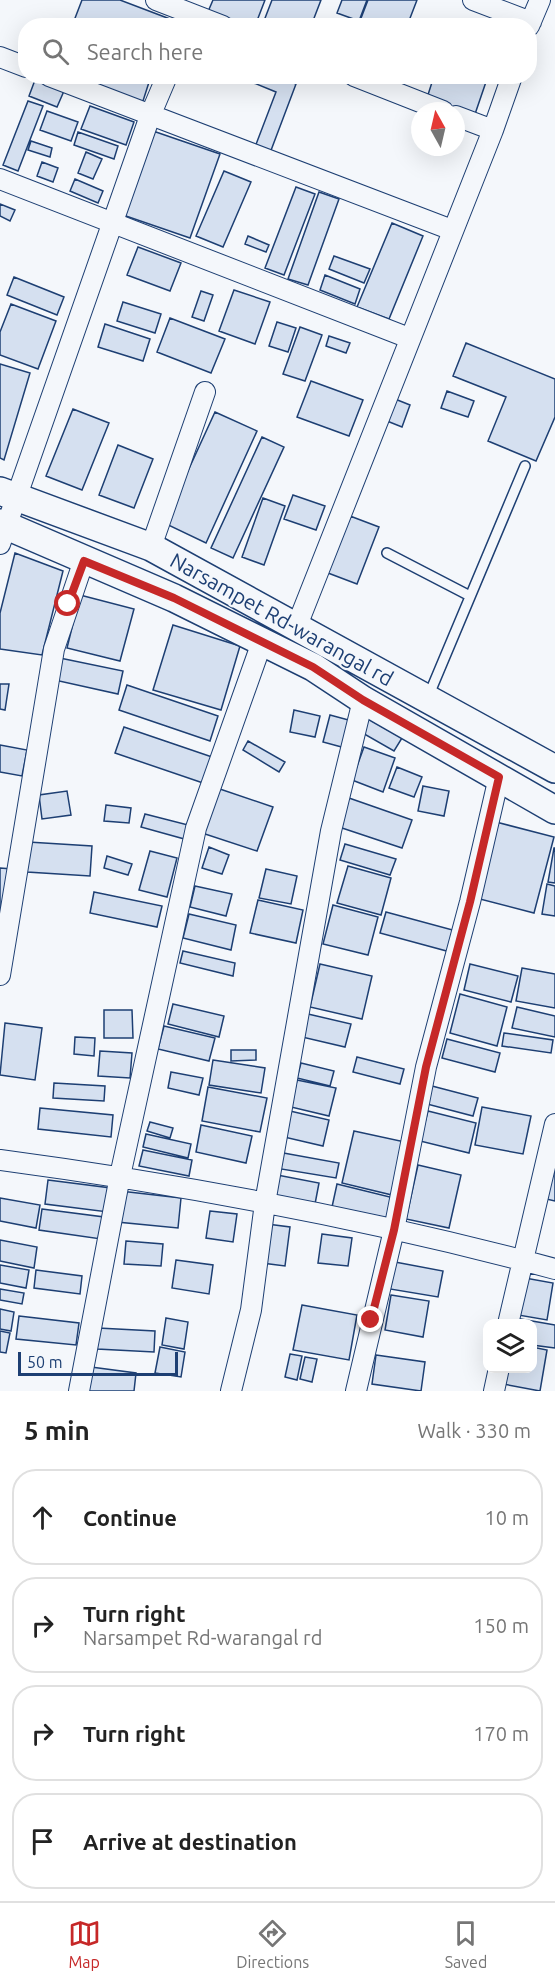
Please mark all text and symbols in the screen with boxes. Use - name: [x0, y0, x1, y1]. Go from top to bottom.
- search box: [18, 18, 537, 84]
- icon: search: [39, 35, 72, 68]
- text: Search here: [87, 39, 203, 64]
- north arrow: [411, 102, 465, 156]
- street label: Narsampet Rd-warangal rd: [166, 548, 398, 690]
- route start: [54, 590, 80, 616]
- route end: [357, 1306, 383, 1332]
- map controls: [483, 1319, 537, 1373]
- button: layers: [483, 1319, 537, 1373]
- scale bar: [18, 1349, 178, 1376]
- text: 50 m: [27, 1353, 63, 1371]
- text: 5 min: [24, 1416, 90, 1445]
- text: Walk · 330 m: [418, 1419, 531, 1442]
- icon: ahead: [26, 1501, 59, 1534]
- text: Continue: [83, 1505, 177, 1530]
- text: 10 m: [485, 1506, 529, 1529]
- text: Turn right: [83, 1601, 185, 1626]
- icon: right: [26, 1609, 59, 1642]
- text: 150 m: [473, 1614, 529, 1637]
- text: Narsampet Rd-warangal rd: [83, 1626, 322, 1649]
- icon: right: [26, 1717, 59, 1750]
- text: Turn right: [83, 1721, 185, 1746]
- text: 170 m: [473, 1722, 529, 1745]
- icon: arrive: [26, 1825, 59, 1858]
- text: Arrive at destination: [83, 1829, 297, 1854]
- tab: Map: [68, 1917, 101, 1971]
- tab: Directions: [236, 1917, 309, 1971]
- tab: Saved: [445, 1917, 487, 1971]

